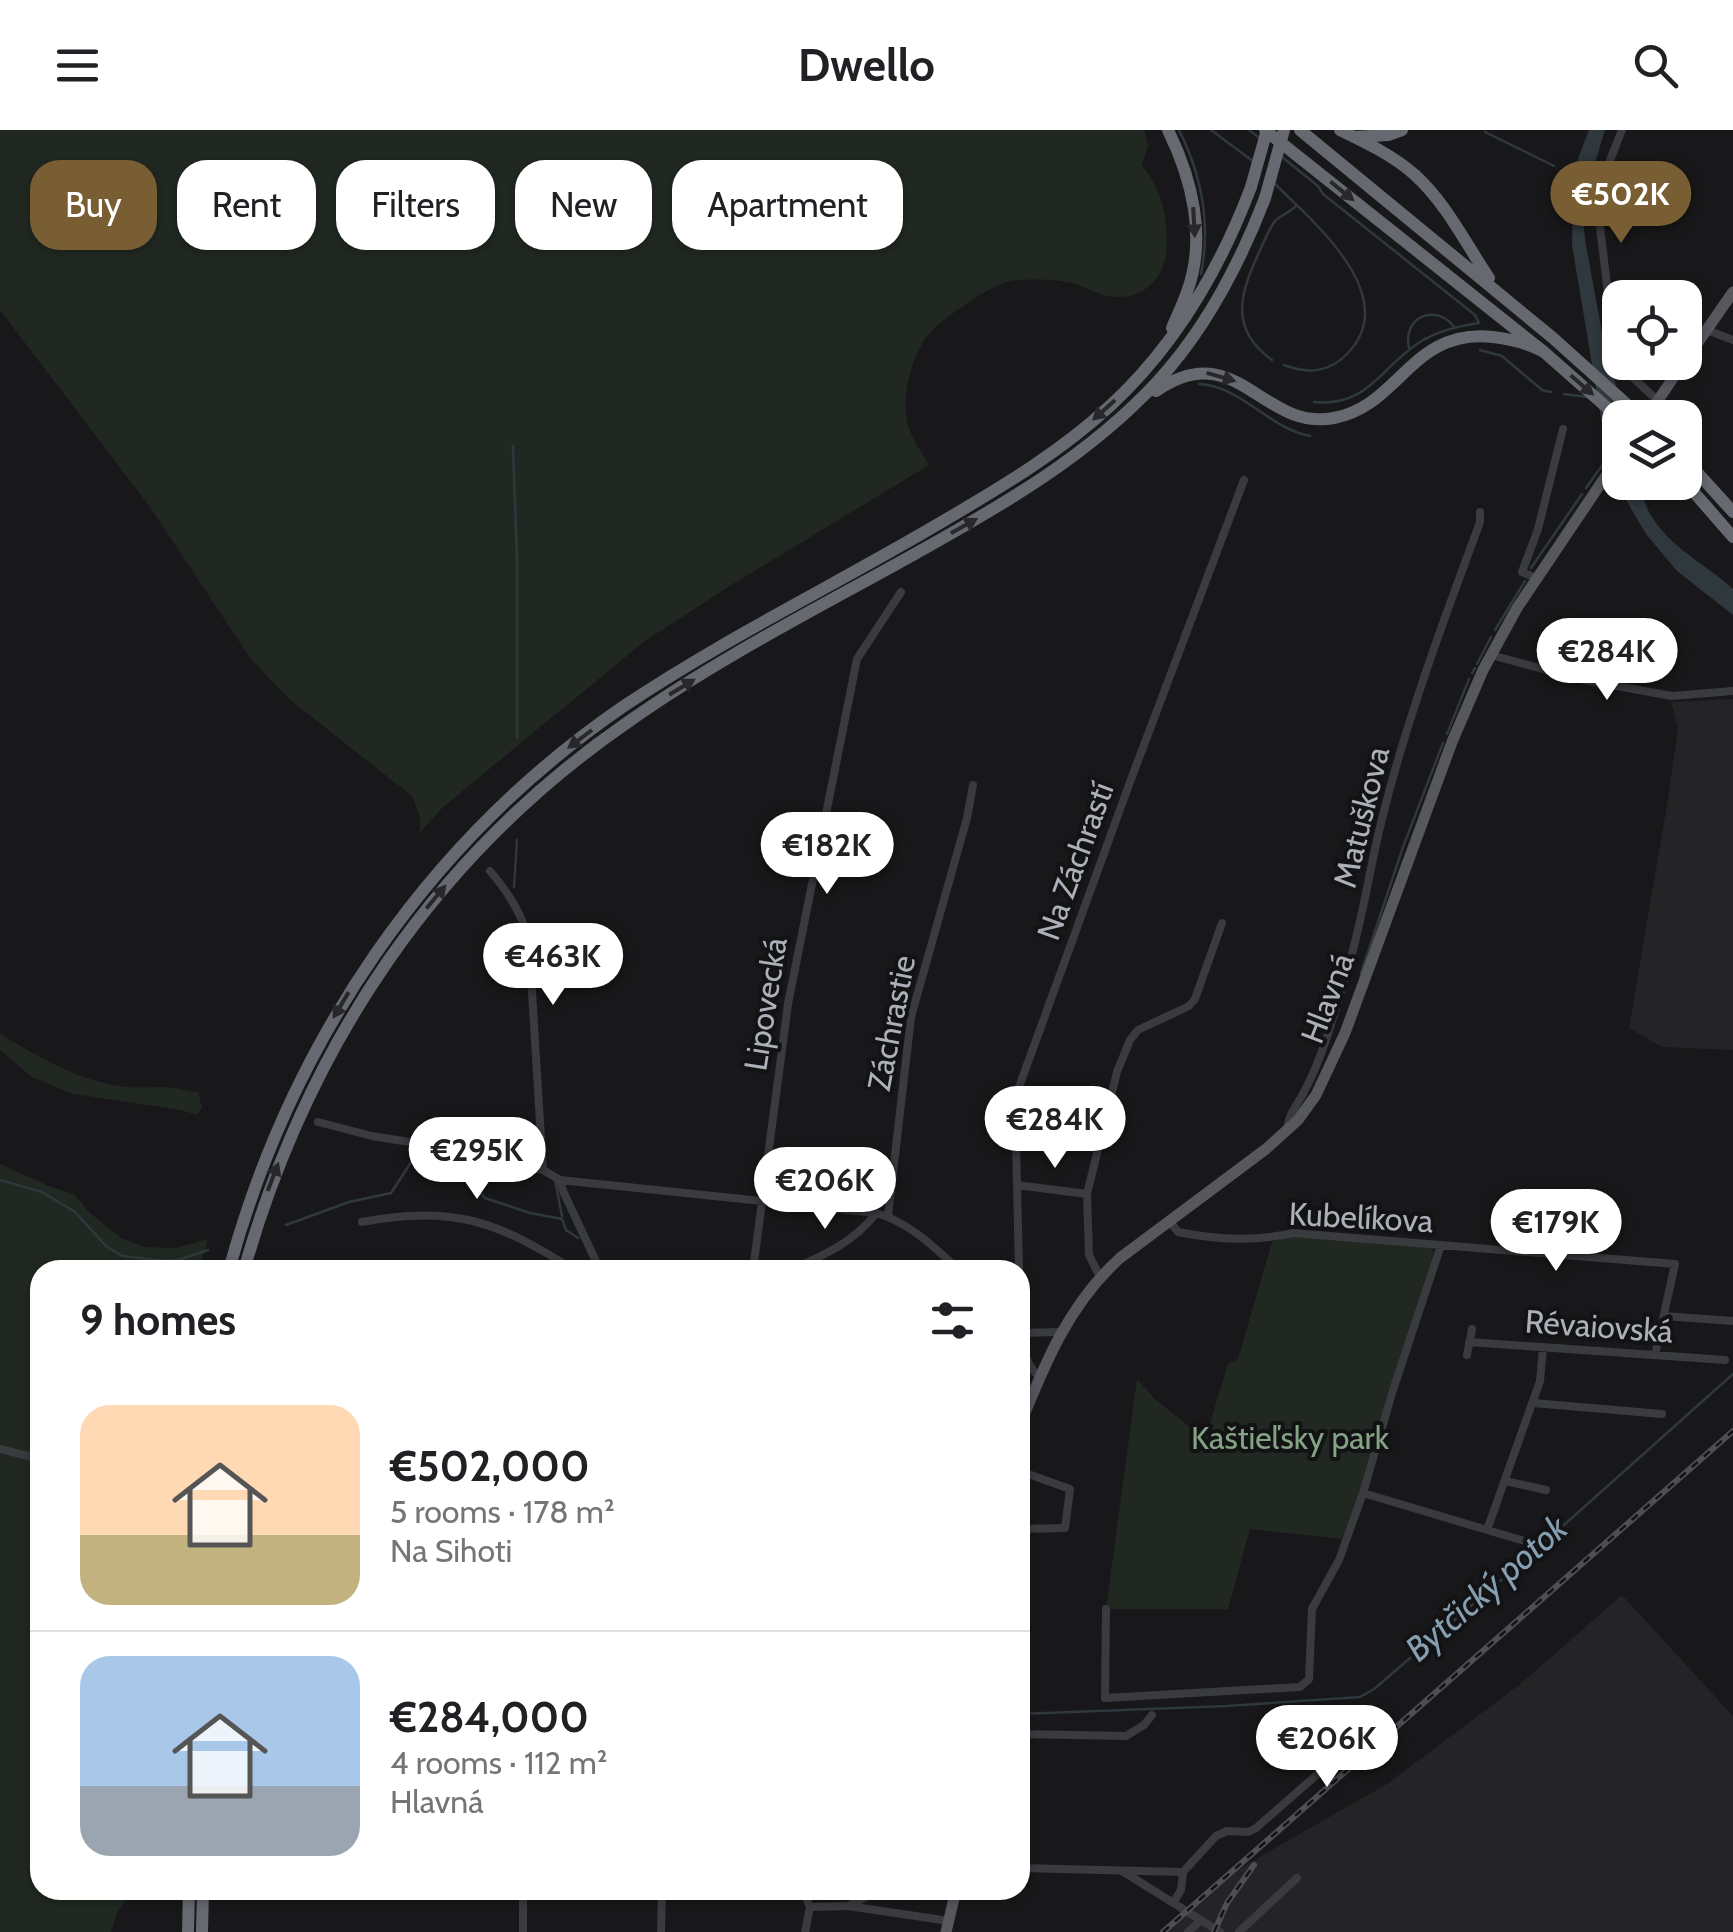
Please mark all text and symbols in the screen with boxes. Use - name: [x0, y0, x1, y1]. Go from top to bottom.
- icon: menu: [50, 38, 105, 93]
- text: Dwello: [798, 38, 935, 92]
- icon: search: [1628, 38, 1683, 93]
- chip: Buy: [30, 160, 157, 250]
- chip: Rent: [177, 160, 316, 250]
- chip: Filters: [336, 160, 495, 250]
- chip: New: [515, 160, 652, 250]
- chip: Apartment: [672, 160, 903, 250]
- pin: €502K: [1551, 161, 1691, 246]
- text: €502K: [1572, 174, 1670, 213]
- one-way arrow: [1329, 180, 1354, 201]
- one-way arrow: [1186, 207, 1202, 239]
- map controls: [1602, 280, 1702, 500]
- button: locate: [1602, 280, 1702, 380]
- one-way arrow: [1206, 370, 1237, 385]
- one-way arrow: [1569, 374, 1594, 396]
- one-way arrow: [1092, 399, 1117, 421]
- button: layers: [1602, 400, 1702, 500]
- one-way arrow: [950, 518, 978, 536]
- pin: €284K: [1537, 618, 1677, 703]
- text: €284K: [1559, 631, 1655, 670]
- one-way arrow: [668, 679, 696, 696]
- one-way arrow: [567, 728, 593, 748]
- street label: Matuškova: [1325, 742, 1397, 891]
- street label: Na Záchrastí: [1028, 776, 1122, 945]
- pin: €182K: [757, 812, 897, 897]
- text: €182K: [783, 825, 871, 864]
- one-way arrow: [425, 885, 446, 910]
- pin: €463K: [483, 923, 623, 1008]
- street label: Lipovecká: [735, 934, 795, 1073]
- text: €463K: [505, 936, 601, 975]
- street label: Hlavná: [1292, 947, 1362, 1049]
- street label: Záchrastie: [859, 952, 923, 1094]
- one-way arrow: [333, 991, 350, 1019]
- pin: €284K: [985, 1086, 1125, 1171]
- text: €284K: [1007, 1099, 1103, 1138]
- pin: €295K: [407, 1117, 547, 1202]
- text: €295K: [431, 1130, 523, 1169]
- pin: €206K: [755, 1147, 895, 1232]
- text: €206K: [776, 1160, 874, 1199]
- one-way arrow: [266, 1162, 282, 1192]
- pin: €179K: [1486, 1189, 1626, 1274]
- street label: Kubelíkova: [1288, 1194, 1435, 1240]
- text: €179K: [1513, 1202, 1599, 1241]
- icon: filters: [925, 1293, 980, 1348]
- text: 9 homes: [80, 1294, 236, 1346]
- street label: Révaiovská: [1524, 1301, 1675, 1351]
- park label: Kaštieľsky park: [1191, 1418, 1390, 1457]
- text: €502,000: [390, 1440, 590, 1492]
- icon: home: [160, 1445, 280, 1565]
- text: 5 rooms · 178 m²: [390, 1492, 615, 1531]
- water label: Bytčický potok: [1396, 1505, 1577, 1670]
- text: Na Sihoti: [390, 1531, 512, 1570]
- text: €284,000: [390, 1691, 589, 1743]
- icon: home: [160, 1696, 280, 1816]
- pin: €206K: [1257, 1705, 1397, 1790]
- text: €206K: [1278, 1718, 1376, 1757]
- text: 4 rooms · 112 m²: [390, 1743, 607, 1782]
- text: Hlavná: [390, 1782, 484, 1821]

